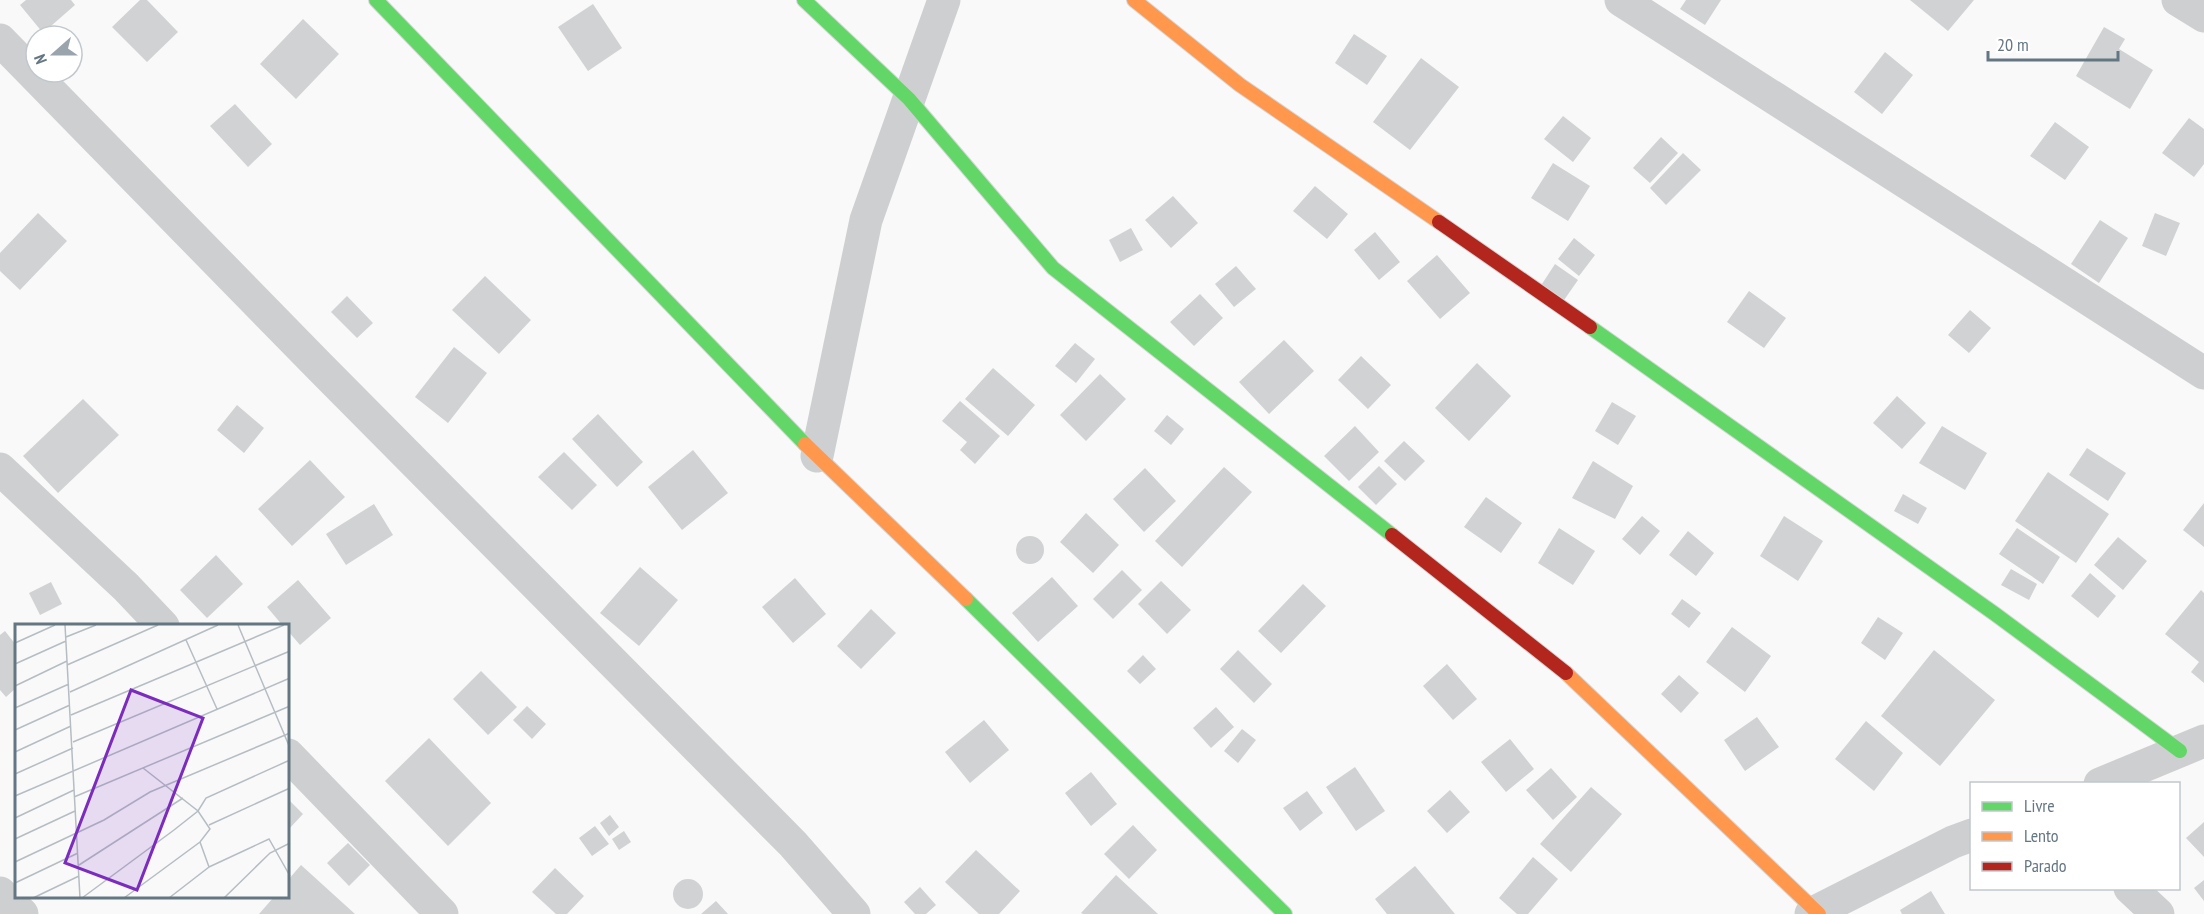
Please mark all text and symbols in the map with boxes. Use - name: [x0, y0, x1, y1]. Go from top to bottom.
- north arrow: [24, 24, 84, 84]
- scale bar: [1988, 24, 2118, 62]
- text: 20 m: [1997, 33, 2029, 56]
- text: N: [29, 52, 51, 67]
- inset map: [15, 624, 290, 899]
- legend: [1970, 782, 2180, 890]
- text: Livre: [2024, 794, 2055, 817]
- text: Lento: [2024, 824, 2059, 847]
- text: Parado: [2024, 854, 2067, 877]

